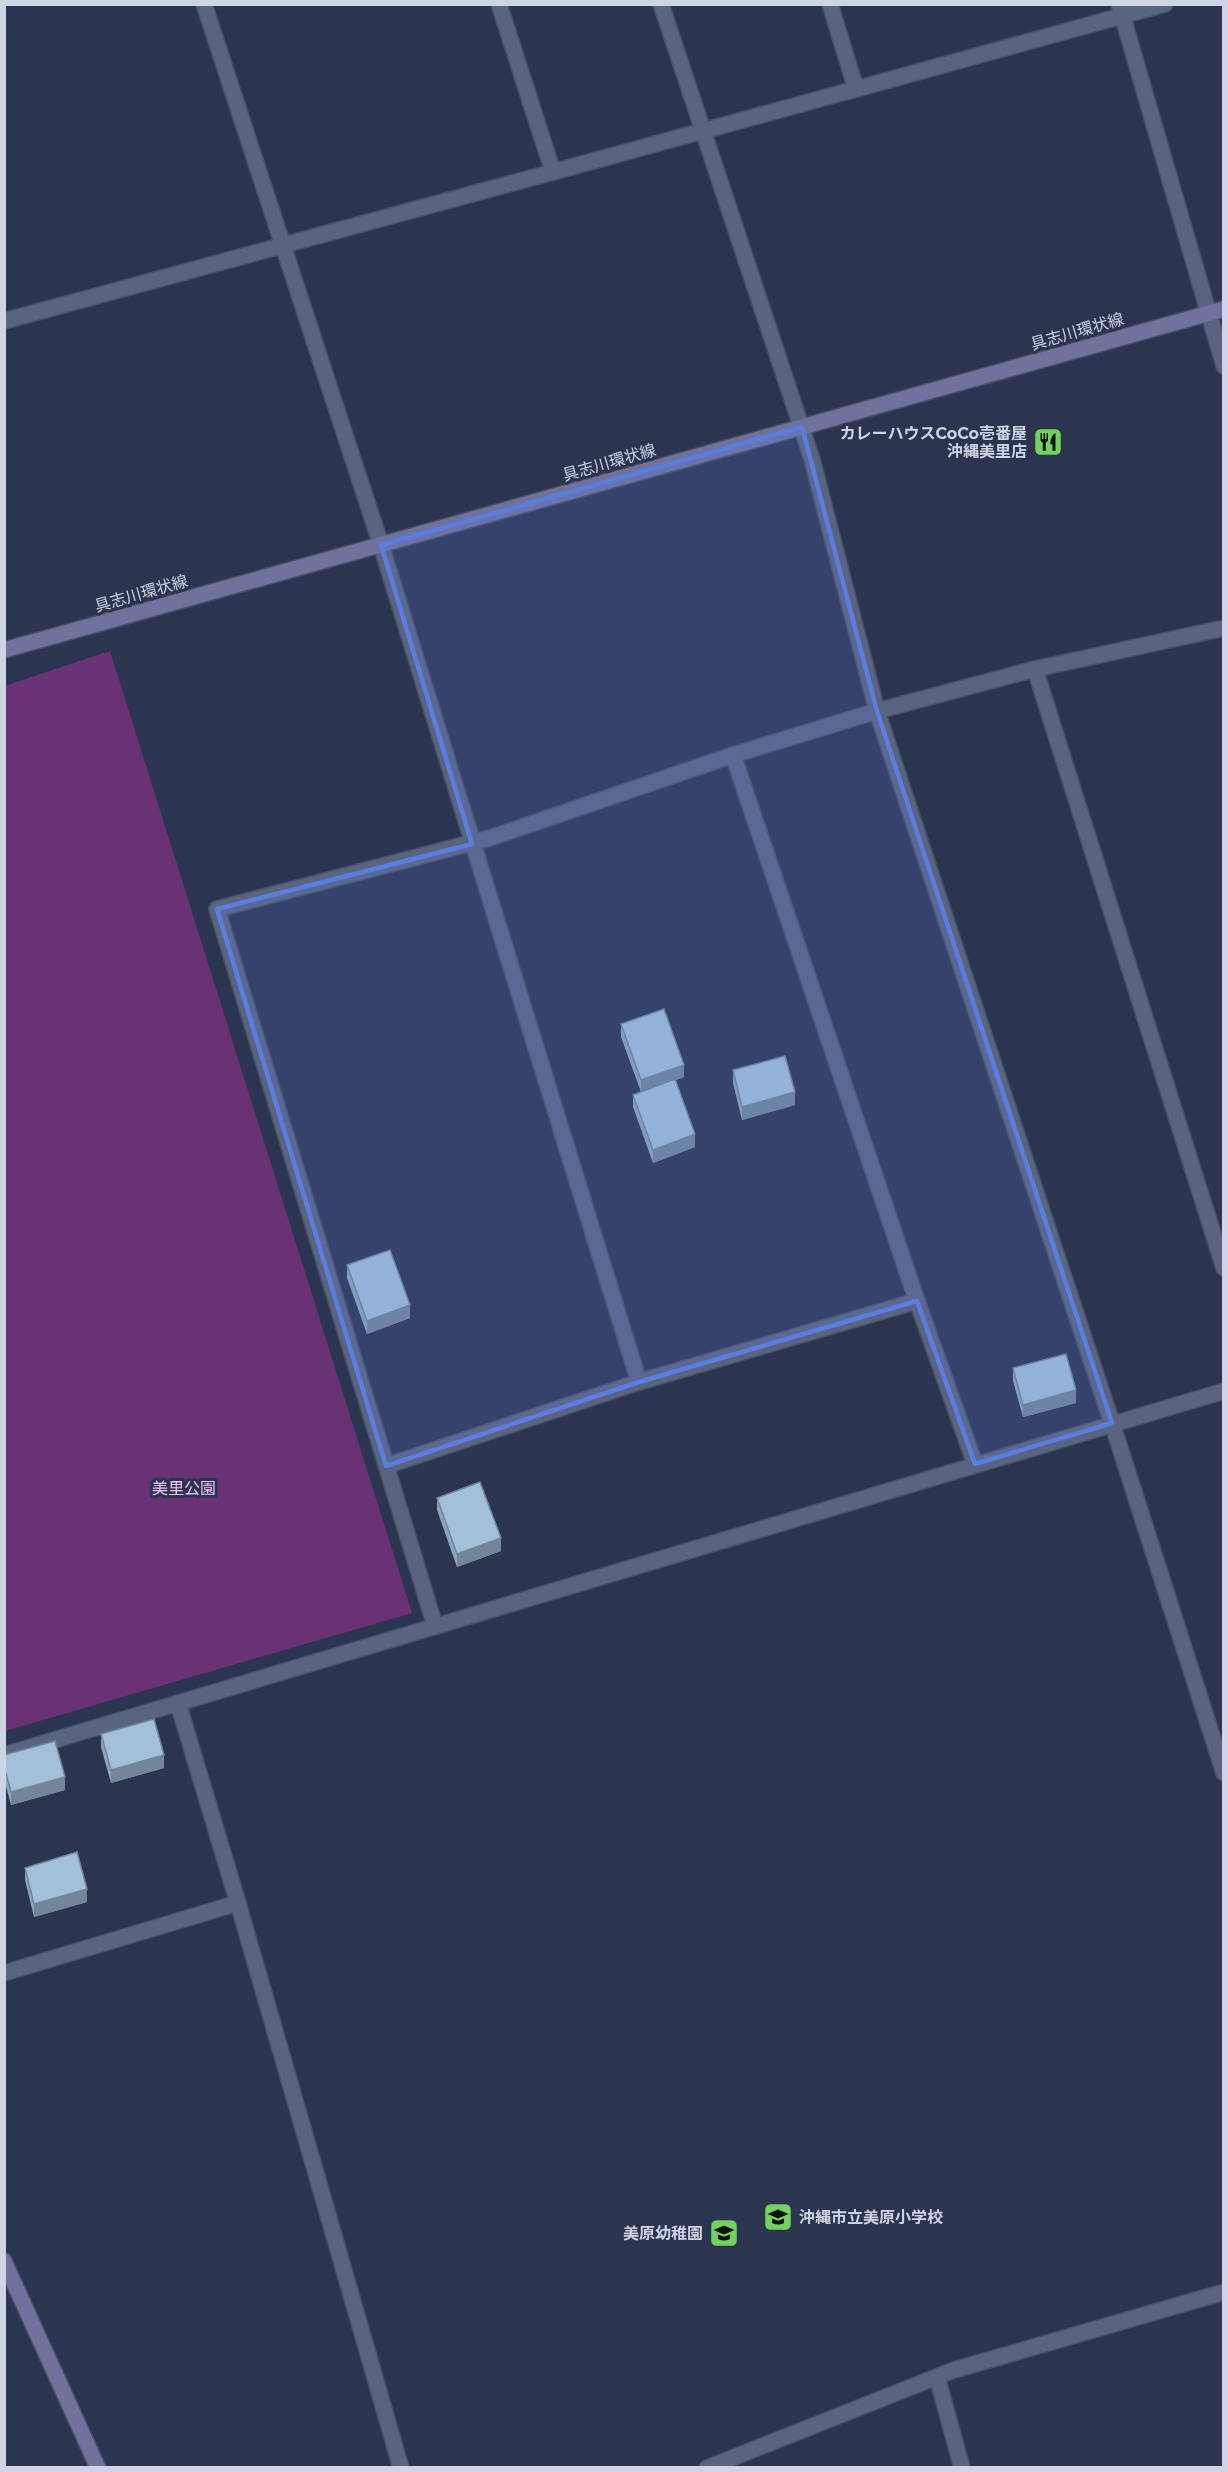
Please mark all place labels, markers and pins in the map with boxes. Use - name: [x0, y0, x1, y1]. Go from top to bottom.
- place label: カレーハウスCoCo壱番屋 沖縄美里店: [840, 424, 1027, 461]
- restaurant icon: カレーハウスCoCo壱番屋 沖縄美里店: [1032, 426, 1064, 458]
- school or university icon: 沖縄市立美原小学校: [762, 2201, 794, 2233]
- place label: 沖縄市立美原小学校: [799, 2208, 943, 2227]
- school or university icon: 美原幼稚園: [708, 2217, 740, 2249]
- place label: 美原幼稚園: [623, 2224, 703, 2243]

